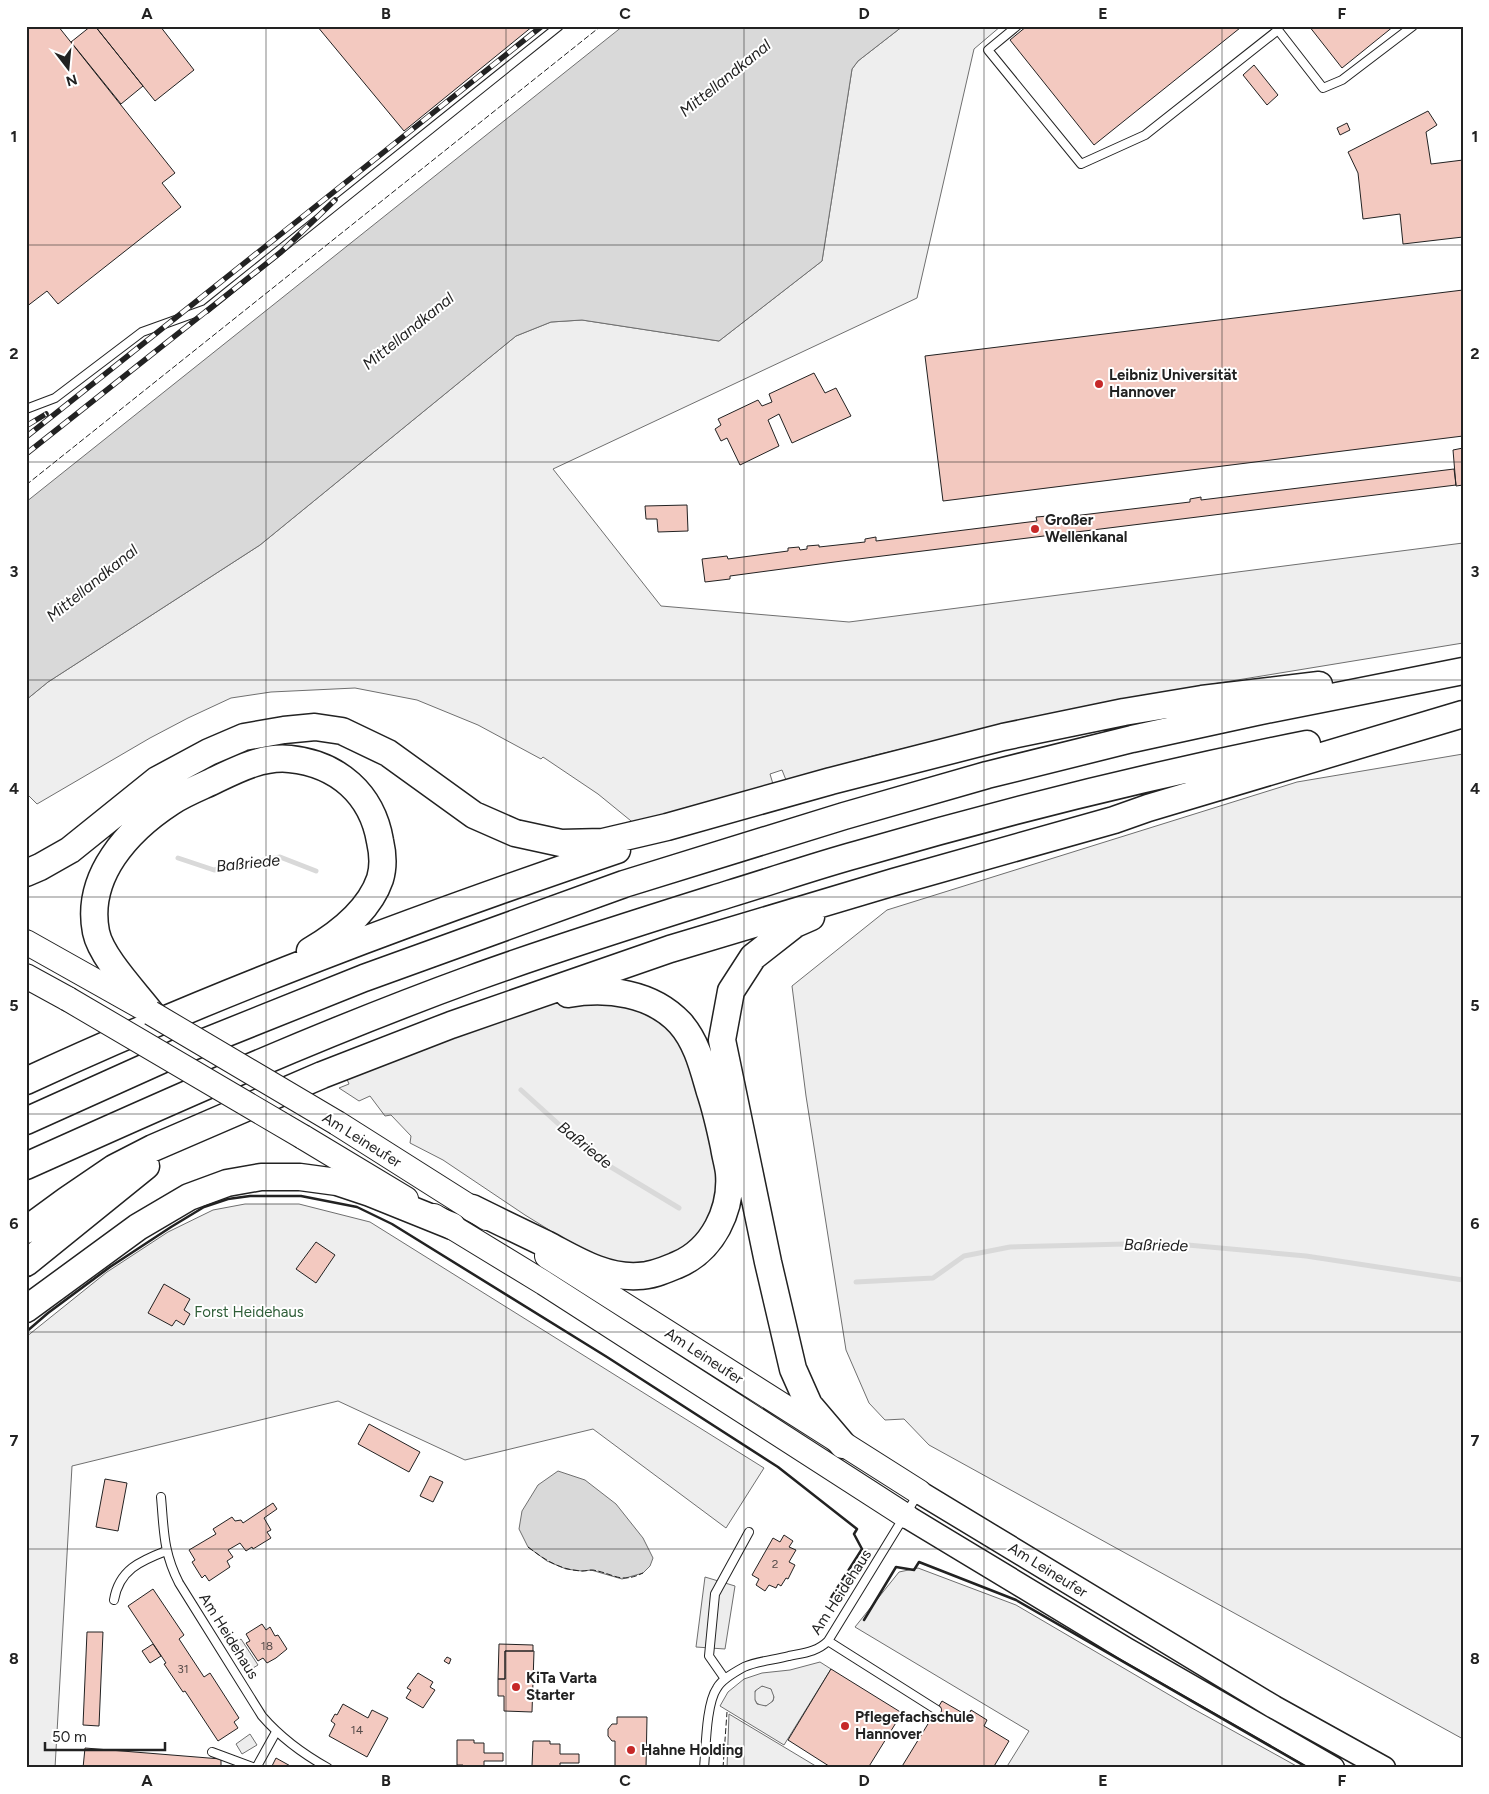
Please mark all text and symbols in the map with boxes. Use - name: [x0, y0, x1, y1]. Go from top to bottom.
- text: A: [141, 4, 153, 23]
- text: B: [381, 4, 391, 23]
- text: C: [619, 4, 631, 23]
- text: D: [858, 4, 870, 23]
- text: E: [1098, 4, 1108, 23]
- text: F: [1338, 4, 1347, 23]
- water label: Mittellandkanal: [675, 35, 775, 121]
- north arrow: [42, 42, 92, 92]
- text: N: [64, 70, 79, 90]
- text: 1: [11, 127, 17, 146]
- text: 1: [1472, 127, 1478, 146]
- water label: Mittellandkanal: [358, 288, 458, 374]
- text: 2: [9, 344, 19, 363]
- text: 2: [1470, 344, 1480, 363]
- place label: Leibniz Universität Hannover: [1109, 366, 1237, 401]
- marker: Leibniz Universität Hannover: [1093, 378, 1105, 390]
- place label: Großer Wellenkanal: [1045, 511, 1128, 546]
- marker: Großer Wellenkanal: [1029, 523, 1041, 535]
- water label: Mittellandkanal: [42, 540, 142, 626]
- text: 3: [10, 562, 19, 581]
- text: 3: [1471, 562, 1480, 581]
- text: 4: [9, 779, 19, 798]
- text: 4: [1470, 779, 1480, 798]
- water label: Baßriede: [215, 850, 281, 876]
- text: 5: [9, 996, 19, 1015]
- text: 5: [1470, 996, 1480, 1015]
- street label: Am Leineufer: [319, 1109, 405, 1171]
- water label: Baßriede: [554, 1117, 616, 1173]
- text: 6: [9, 1214, 19, 1233]
- text: 6: [1470, 1214, 1480, 1233]
- water label: Baßriede: [1124, 1235, 1189, 1255]
- park label: Forst Heidehaus: [194, 1303, 304, 1321]
- street label: Am Leineufer: [661, 1324, 747, 1388]
- text: 7: [10, 1431, 19, 1450]
- text: 7: [1471, 1431, 1480, 1450]
- street label: Am Leineufer: [1005, 1539, 1091, 1601]
- street label: Am Heidehaus: [807, 1546, 875, 1638]
- house number: 2: [772, 1557, 778, 1571]
- street label: Am Heidehaus: [195, 1590, 263, 1682]
- house number: 18: [261, 1639, 273, 1653]
- text: 8: [9, 1649, 19, 1668]
- text: 8: [1470, 1649, 1480, 1668]
- house number: 31: [177, 1662, 189, 1676]
- place label: KiTa Varta Starter: [526, 1669, 597, 1704]
- marker: KiTa Varta Starter: [510, 1681, 522, 1693]
- place label: Pflegefachschule Hannover: [855, 1708, 975, 1743]
- scale bar: [45, 1719, 165, 1751]
- marker: Pflegefachschule Hannover: [839, 1720, 851, 1732]
- house number: 14: [351, 1723, 364, 1737]
- text: 50 m: [52, 1728, 87, 1746]
- place label: Hahne Holding: [641, 1741, 743, 1759]
- marker: Hahne Holding: [625, 1744, 637, 1756]
- text: A: [141, 1771, 153, 1790]
- text: B: [381, 1771, 391, 1790]
- text: C: [619, 1771, 631, 1790]
- text: D: [858, 1771, 870, 1790]
- text: E: [1098, 1771, 1108, 1790]
- text: F: [1338, 1771, 1347, 1790]

